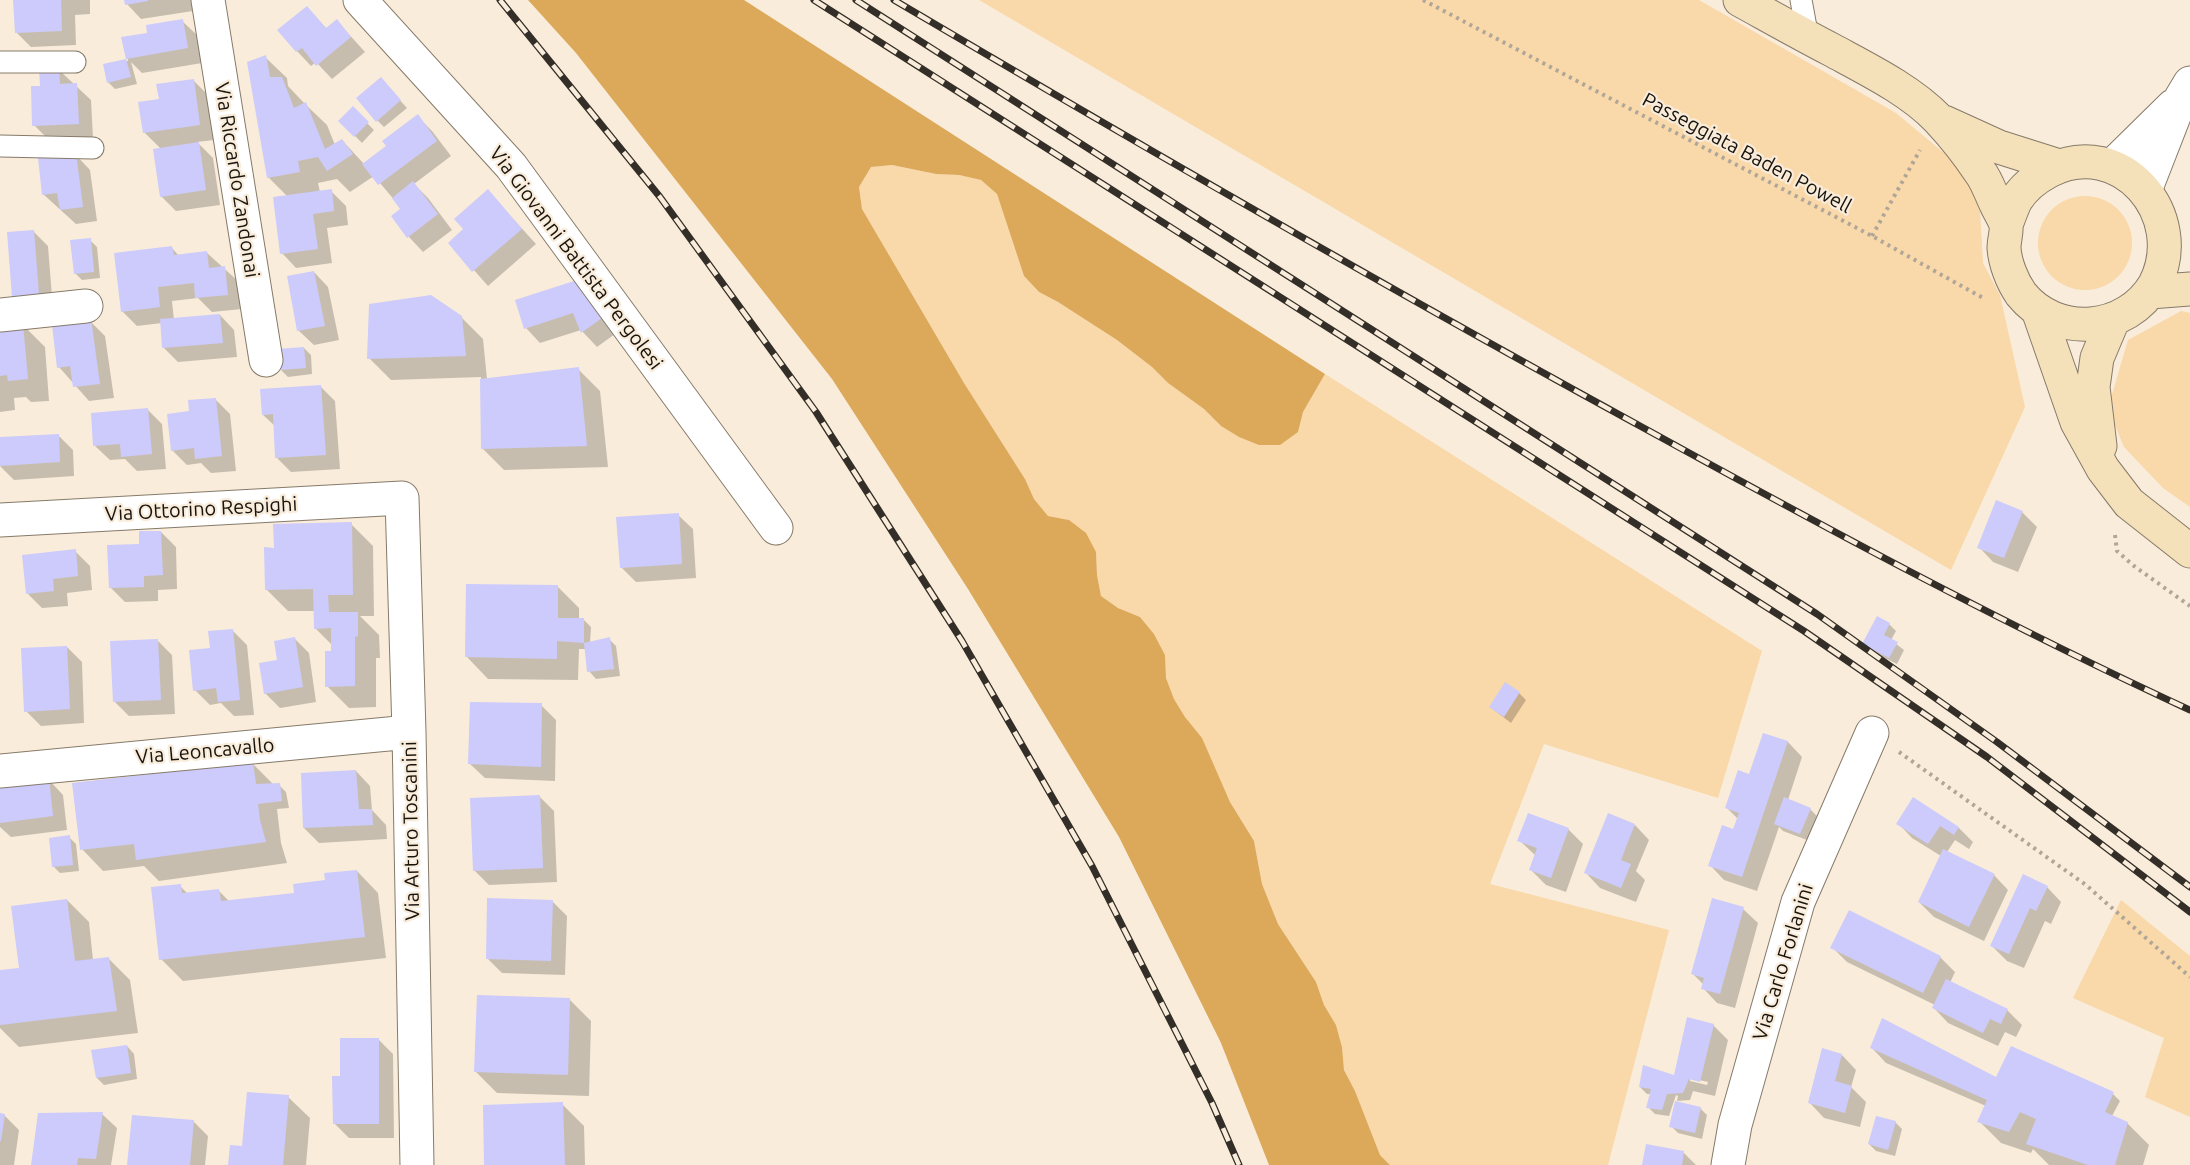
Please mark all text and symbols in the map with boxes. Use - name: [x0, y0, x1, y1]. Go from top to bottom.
- street label: Via Riccardo Zandonai: [210, 80, 264, 280]
- street label: Passeggiata Baden Powell: [1638, 88, 1856, 218]
- street label: Via Giovanni Battista Pergolesi: [484, 142, 668, 374]
- street label: Via Ottorino Respighi: [104, 492, 298, 526]
- street label: Via Leoncavallo: [135, 733, 275, 769]
- street label: Via Arturo Toscanini: [397, 741, 425, 921]
- street label: Via Carlo Forlanini: [1748, 881, 1818, 1043]

